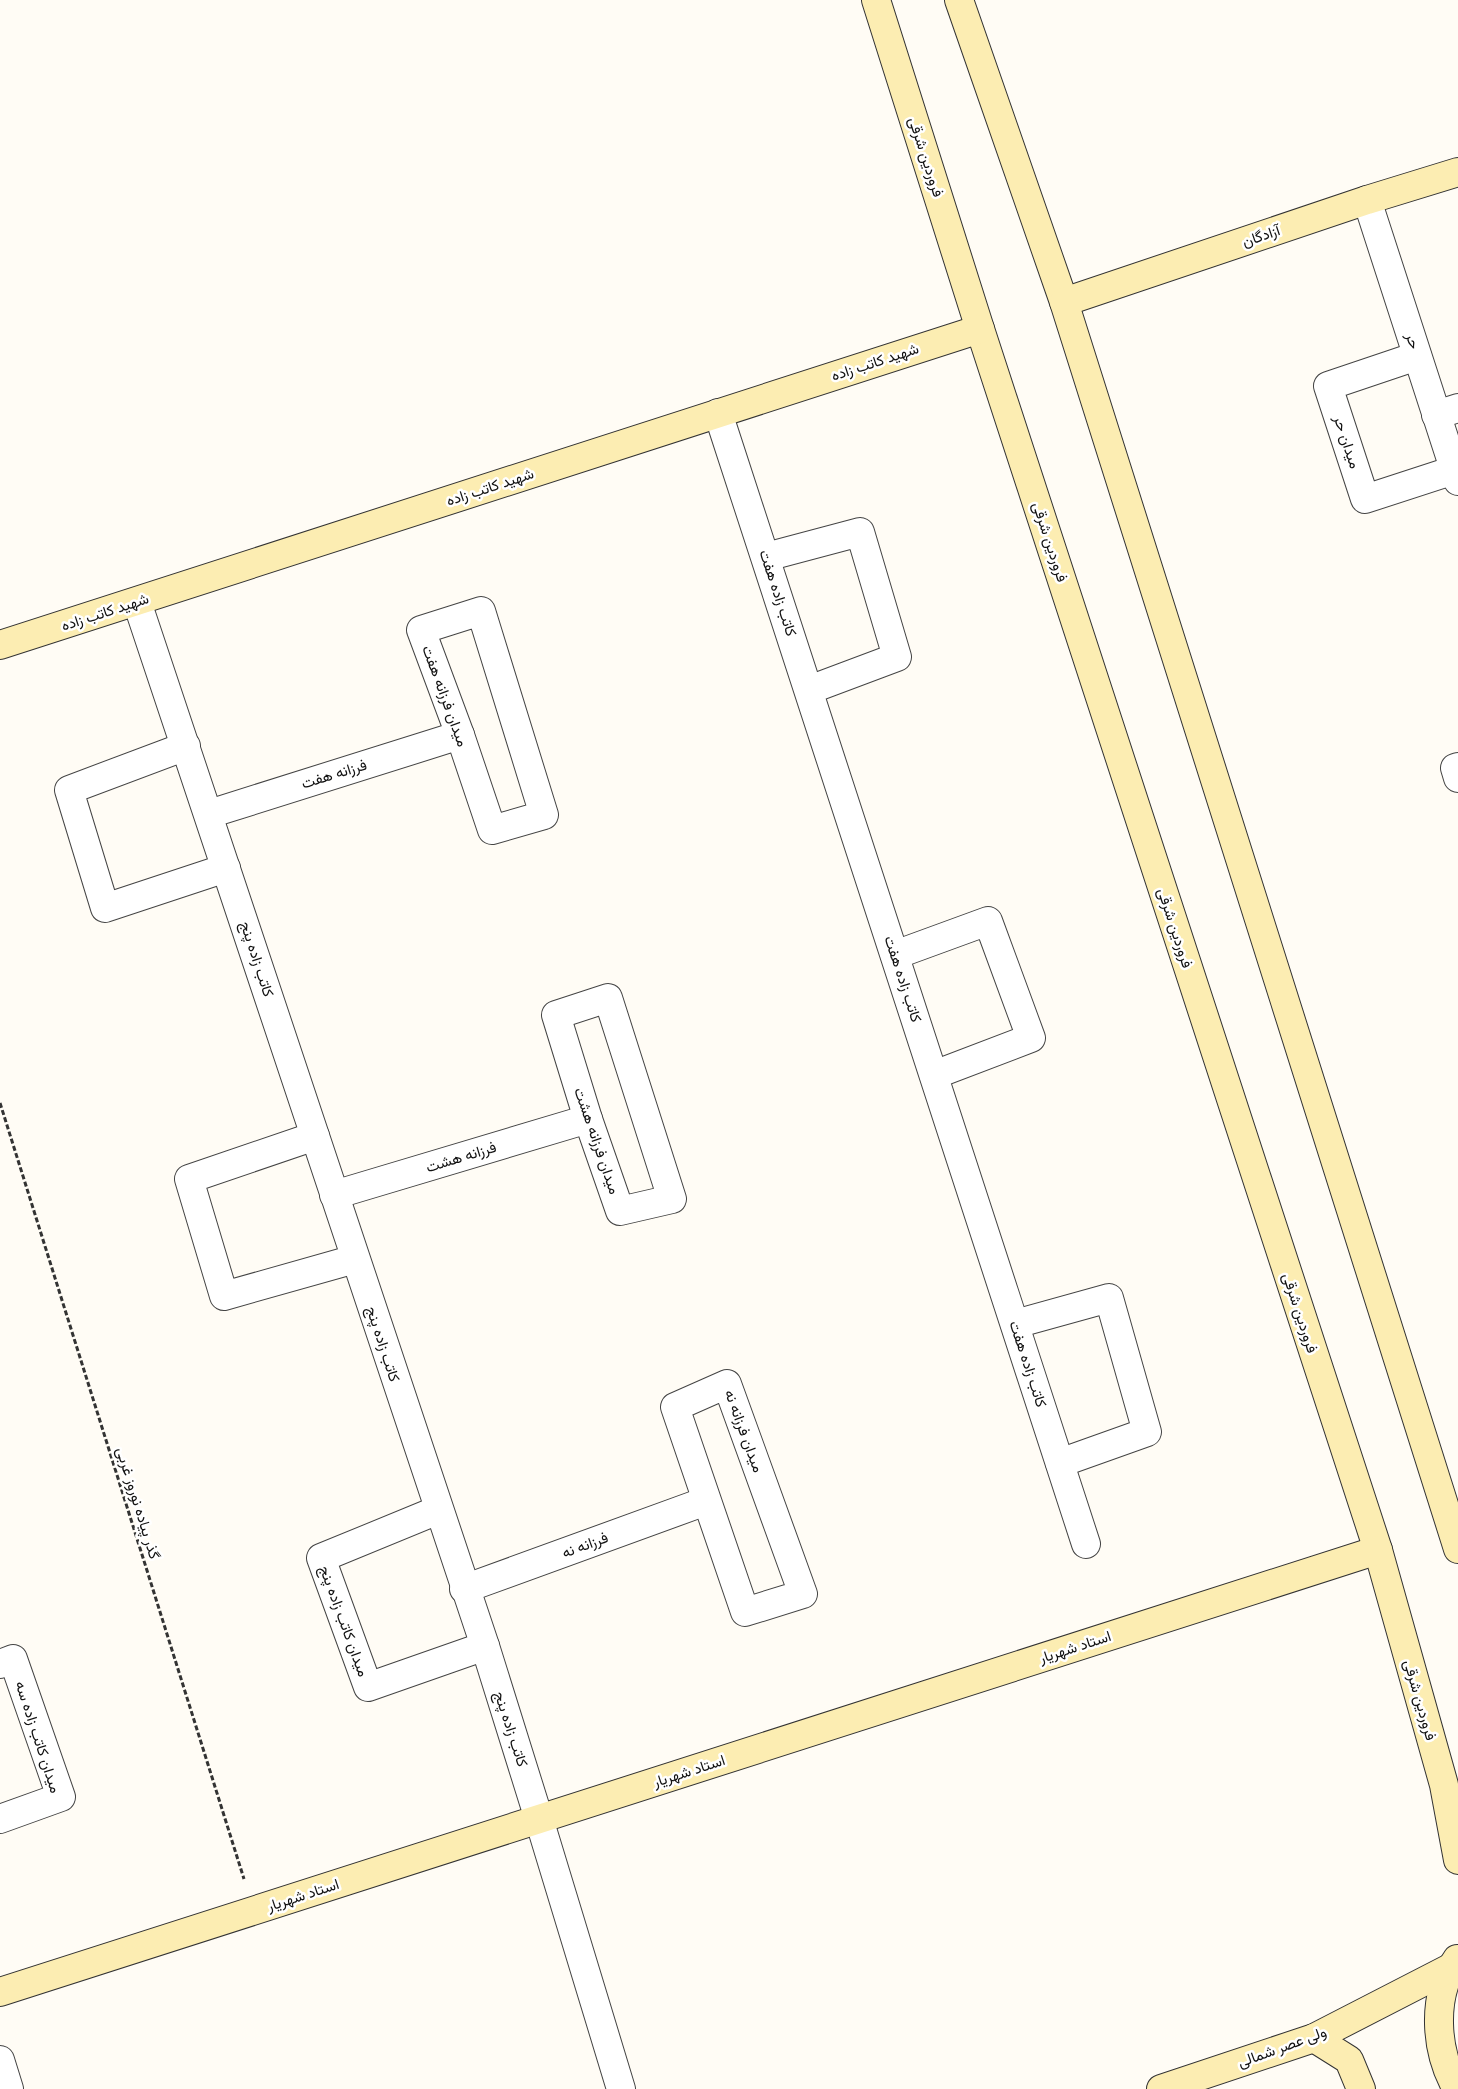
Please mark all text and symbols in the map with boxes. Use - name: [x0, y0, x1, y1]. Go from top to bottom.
- street label: فروردین شرقی: [904, 114, 949, 200]
- street label: آزادگان: [1239, 219, 1284, 251]
- street label: حر: [1402, 329, 1426, 351]
- street label: شهید کاتب زاده: [828, 337, 921, 385]
- street label: میدان حر: [1330, 412, 1366, 471]
- street label: شهید کاتب زاده: [443, 462, 536, 510]
- street label: فروردین شرقی: [1028, 499, 1073, 585]
- street label: کاتب زاده هفت: [756, 547, 802, 639]
- street label: شهید کاتب زاده: [58, 587, 151, 635]
- street label: میدان فرزانه هفت: [418, 642, 474, 749]
- street label: فرزانه هفت: [298, 754, 369, 792]
- street label: فروردین شرقی: [1153, 885, 1198, 971]
- street label: کاتب زاده پنج: [234, 918, 280, 1000]
- street label: کاتب زاده هفت: [881, 933, 927, 1025]
- street label: میدان فرزانه هشت: [570, 1085, 626, 1197]
- street label: فرزانه هشت: [423, 1136, 499, 1176]
- street label: فروردین شرقی: [1278, 1270, 1323, 1356]
- street label: کاتب زاده پنج: [360, 1303, 406, 1385]
- street label: کاتب زاده هفت: [1006, 1318, 1052, 1410]
- street label: میدان فرزانه نه: [721, 1387, 769, 1475]
- street label: گذر پیاده نوروز غربی: [111, 1444, 166, 1562]
- street label: فرزانه نه: [559, 1526, 611, 1562]
- street label: میدان کاتب زاده پنج: [314, 1562, 374, 1680]
- street label: استاد شهریار: [1035, 1625, 1113, 1667]
- street label: فروردین شرقی: [1399, 1657, 1442, 1743]
- street label: میدان کاتب زاده سه: [11, 1678, 66, 1795]
- street label: کاتب زاده پنج: [488, 1688, 534, 1770]
- street label: استاد شهریار: [649, 1749, 727, 1791]
- street label: استاد شهریار: [263, 1873, 341, 1915]
- street label: ولی عصر شمالی: [1234, 2021, 1329, 2072]

